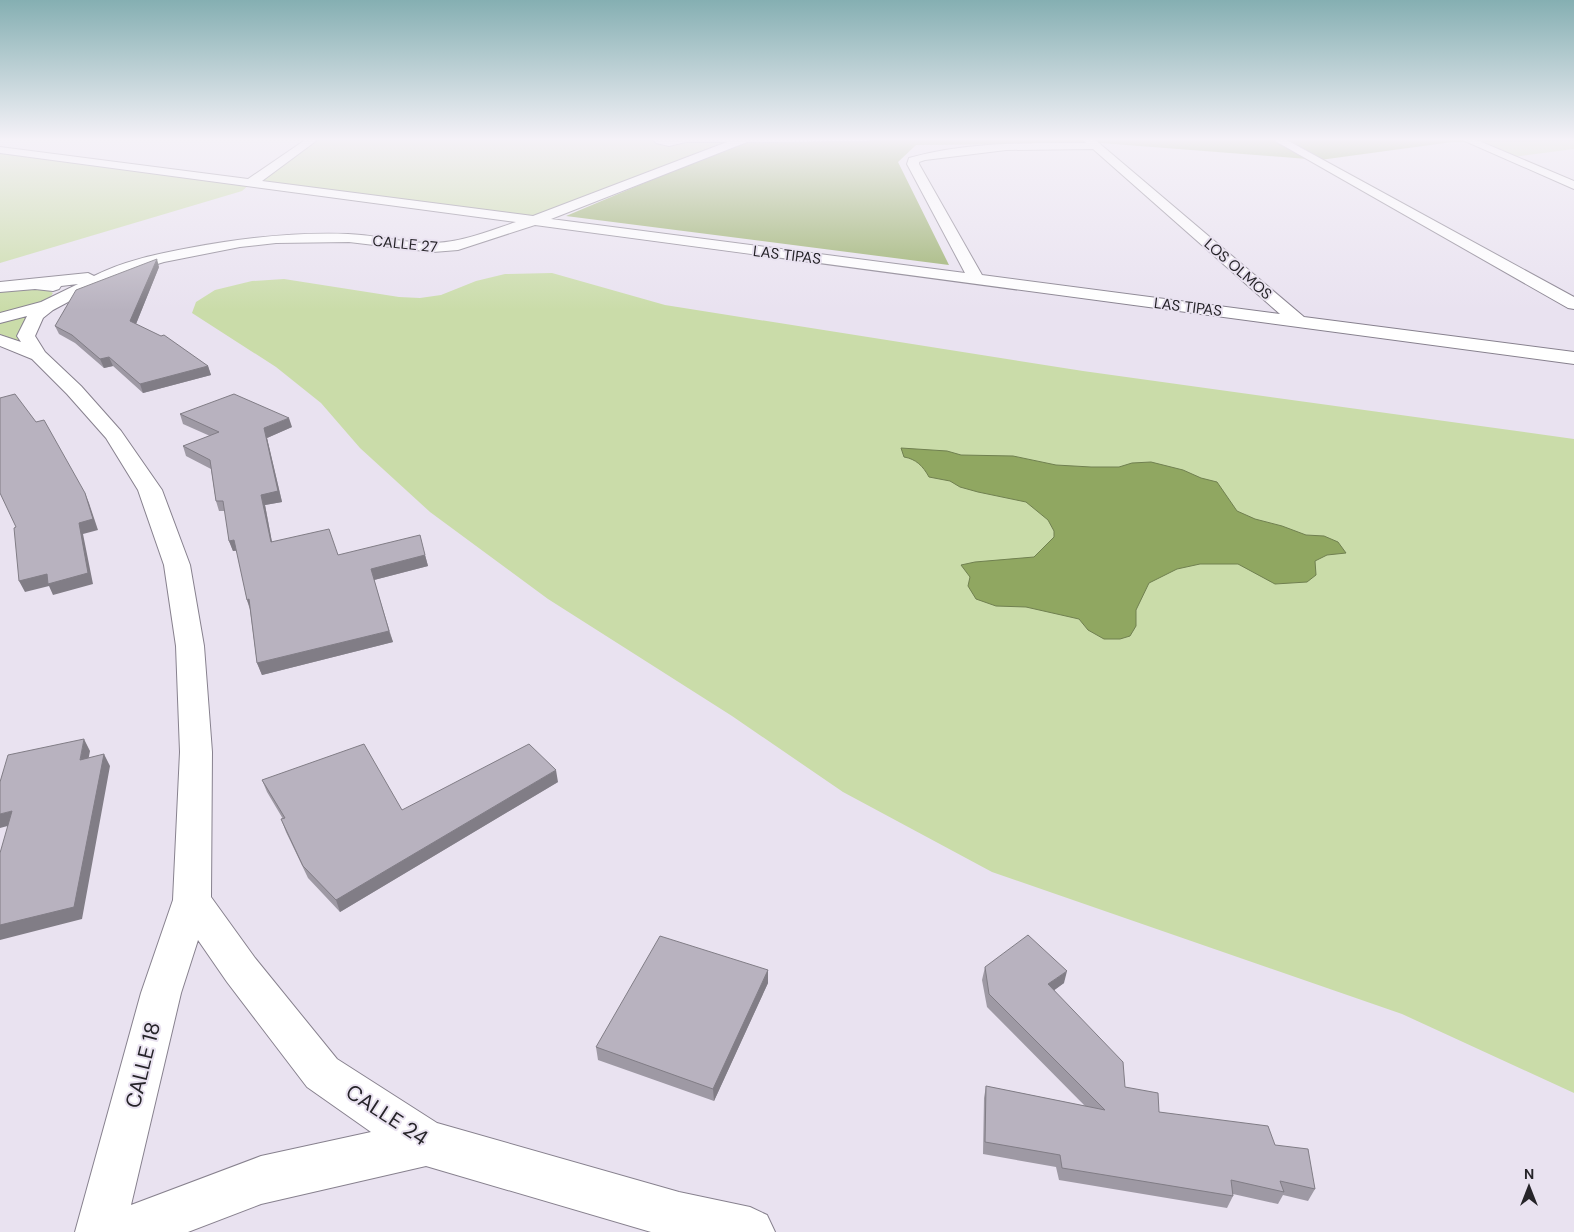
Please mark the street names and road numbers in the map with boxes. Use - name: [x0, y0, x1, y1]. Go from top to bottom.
- street label: CALLE 27: [372, 231, 438, 257]
- street label: LOS OLMOS: [1200, 234, 1276, 304]
- street label: LAS TIPAS: [752, 241, 823, 269]
- street label: LAS TIPAS: [1153, 293, 1224, 321]
- street label: CALLE 18: [119, 1019, 167, 1111]
- street label: CALLE 24: [340, 1078, 434, 1152]

